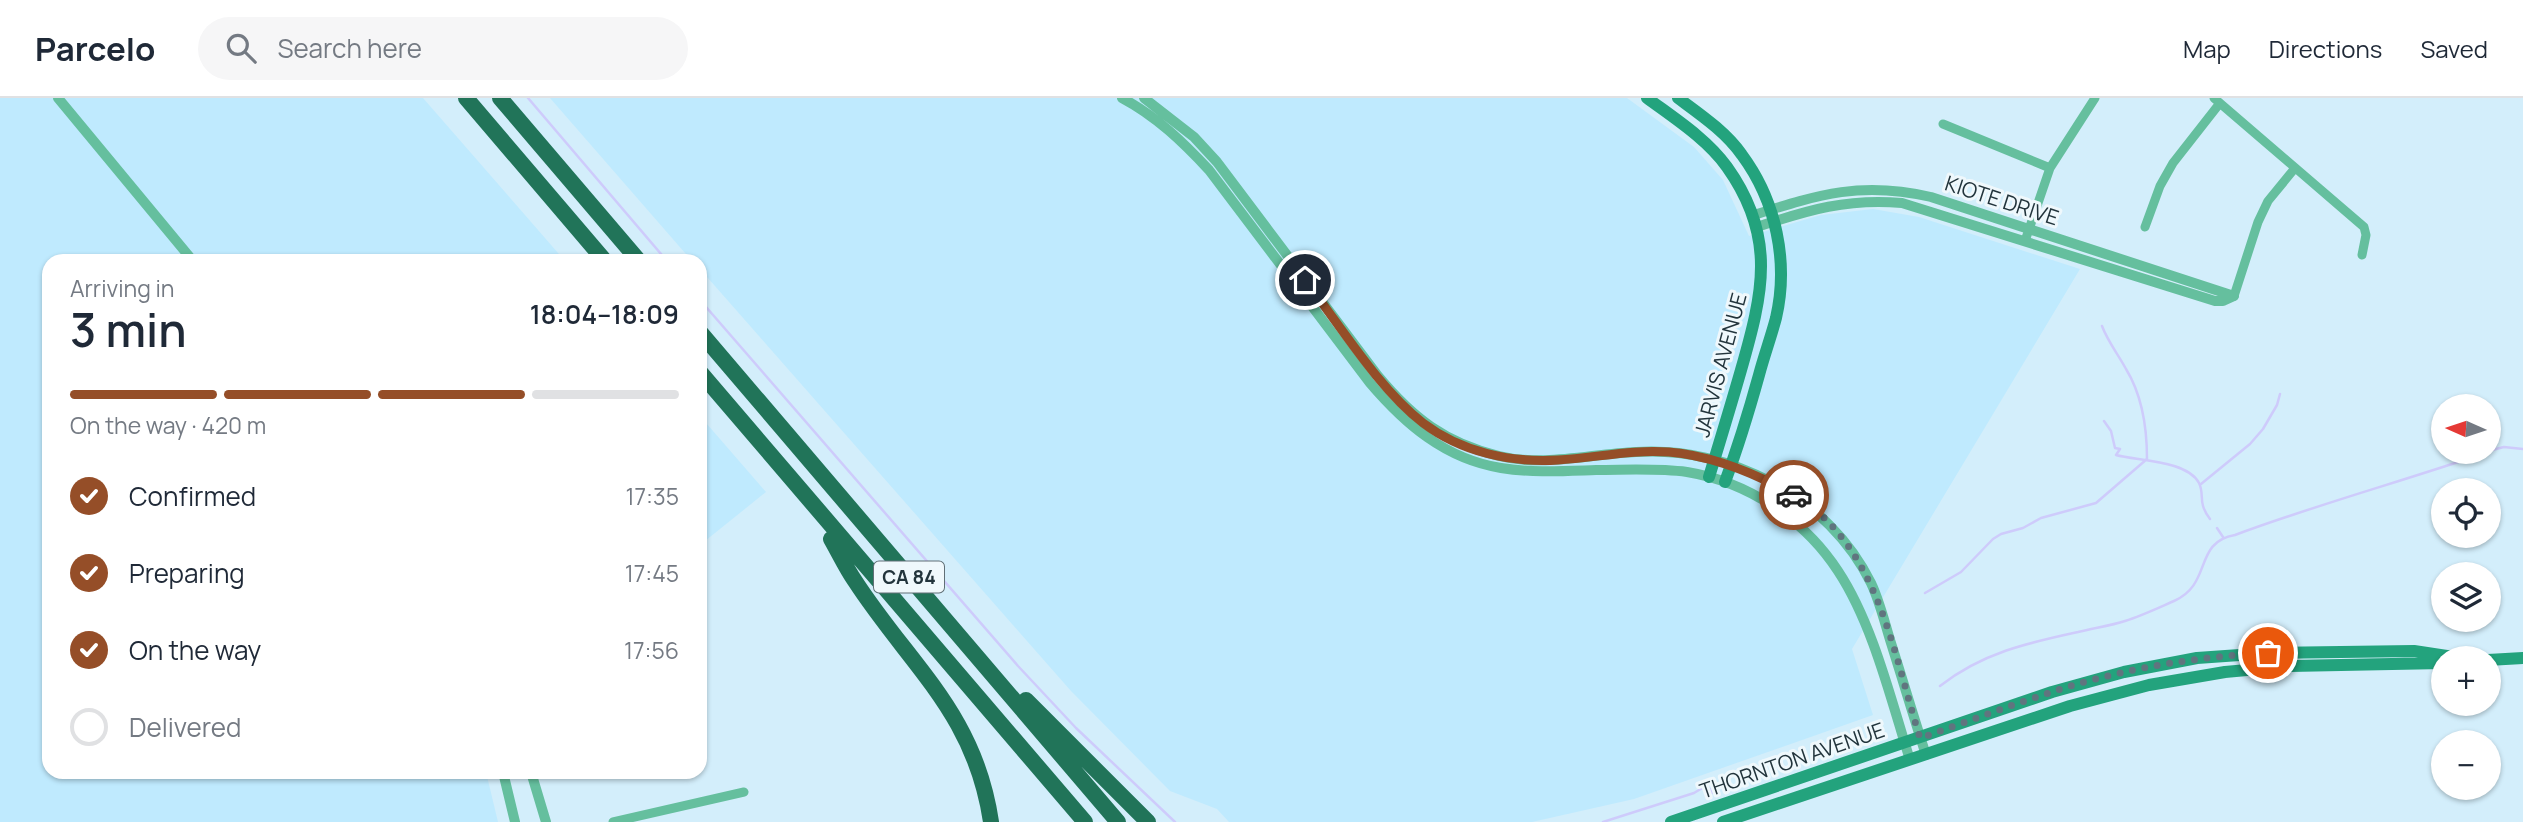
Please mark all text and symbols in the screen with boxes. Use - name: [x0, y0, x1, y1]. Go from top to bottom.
- search box: [198, 17, 688, 80]
- text: Parcelo: [35, 26, 156, 71]
- icon: search: [222, 29, 260, 67]
- text: Search here: [278, 30, 422, 66]
- text: Map: [2183, 32, 2231, 65]
- text: Directions: [2269, 32, 2382, 65]
- text: Saved: [2420, 32, 2488, 65]
- street label: KIOTE DRIVE: [1942, 168, 2062, 232]
- pin: [1275, 250, 1335, 310]
- icon: home: [1286, 261, 1324, 299]
- text: Arriving in: [70, 272, 175, 304]
- street label: JARVIS AVENUE: [1687, 290, 1753, 440]
- text: 18:04–18:09: [530, 296, 679, 332]
- text: 3 min: [70, 298, 187, 361]
- north arrow: [2431, 394, 2501, 464]
- map controls: [2431, 394, 2501, 800]
- text: On the way · 420 m: [70, 409, 266, 441]
- courier: [1759, 460, 1829, 530]
- icon: car: [1775, 476, 1813, 514]
- icon: check: [70, 477, 108, 515]
- text: Confirmed: [129, 478, 256, 514]
- button: locate: [2431, 478, 2501, 548]
- text: 17:35: [626, 480, 679, 512]
- icon: check: [70, 554, 108, 592]
- text: Preparing: [129, 555, 245, 591]
- text: 17:45: [625, 557, 679, 589]
- road number: CA 84: [874, 562, 944, 592]
- button: layers: [2431, 562, 2501, 632]
- pin: [2238, 623, 2298, 683]
- icon: check: [70, 631, 108, 669]
- text: On the way: [129, 632, 261, 668]
- text: 17:56: [624, 634, 679, 666]
- icon: bag: [2249, 634, 2287, 672]
- button: +: [2431, 646, 2501, 716]
- text: Delivered: [129, 709, 241, 745]
- street label: THORNTON AVENUE: [1696, 715, 1888, 805]
- button: −: [2431, 730, 2501, 800]

